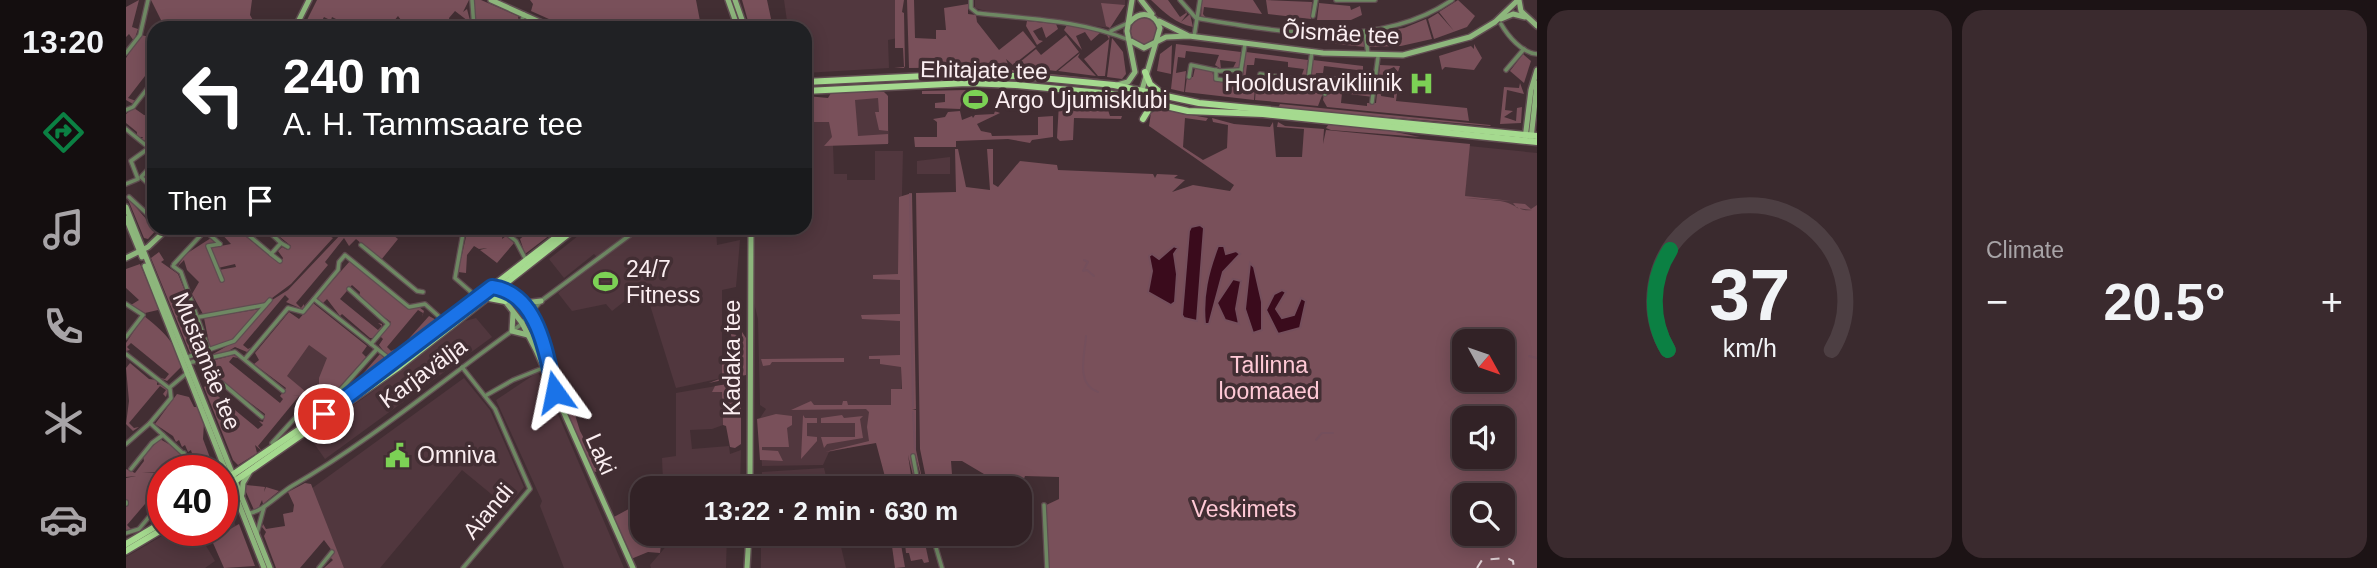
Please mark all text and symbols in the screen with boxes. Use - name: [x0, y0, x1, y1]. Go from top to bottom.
- street label: Õismäe tee: [1282, 16, 1400, 49]
- text: 13:20: [22, 24, 104, 60]
- icon: left: [168, 49, 259, 140]
- text: 240 m: [283, 49, 422, 103]
- street label: Ehitajate tee: [920, 56, 1048, 84]
- hospital icon: Hooldusravikliinik: [1408, 69, 1436, 97]
- place label: Hooldusravikliinik: [1224, 70, 1402, 96]
- sports icon: Argo Ujumisklubi: [961, 86, 989, 114]
- place label: Argo Ujumisklubi: [995, 87, 1168, 113]
- text: A. H. Tammsaare tee: [283, 106, 583, 142]
- icon: directions: [39, 108, 88, 157]
- icon: arrive: [241, 182, 279, 220]
- text: Then: [168, 186, 227, 216]
- icon: music: [39, 205, 88, 254]
- text: Climate: [1986, 237, 2064, 263]
- text: 37: [1709, 254, 1790, 335]
- place label: 24/7 Fitness: [626, 256, 700, 308]
- sports icon: 24/7 Fitness: [592, 268, 620, 296]
- text: 20.5°: [2103, 273, 2226, 331]
- text: −: [1986, 281, 2008, 323]
- text: +: [2321, 281, 2343, 323]
- street label: Mustamäe tee: [168, 289, 246, 433]
- street label: Kadaka tee: [719, 300, 745, 416]
- icon: phone: [39, 302, 88, 351]
- north arrow: [1452, 329, 1516, 392]
- map controls: [1452, 329, 1515, 546]
- street label: Karjavälja: [375, 333, 472, 413]
- text: km/h: [1722, 334, 1777, 362]
- park label: Tallinna loomaaed: [1218, 352, 1320, 404]
- position arrow: [518, 355, 592, 429]
- pin: [294, 384, 354, 444]
- icon: arrive: [305, 395, 343, 433]
- icon: climate: [39, 398, 88, 447]
- button: sound: [1452, 406, 1515, 469]
- street label: Laki: [581, 429, 621, 479]
- public building icon: Omniva: [383, 441, 411, 469]
- place label: Omniva: [417, 442, 496, 468]
- speed limit sign: 40: [147, 455, 238, 546]
- street label: Aiandi: [457, 478, 519, 544]
- button: search: [1452, 483, 1515, 546]
- icon: car: [39, 495, 88, 544]
- text: 13:22 · 2 min · 630 m: [704, 496, 958, 526]
- park label: Veskimets: [1192, 496, 1296, 522]

